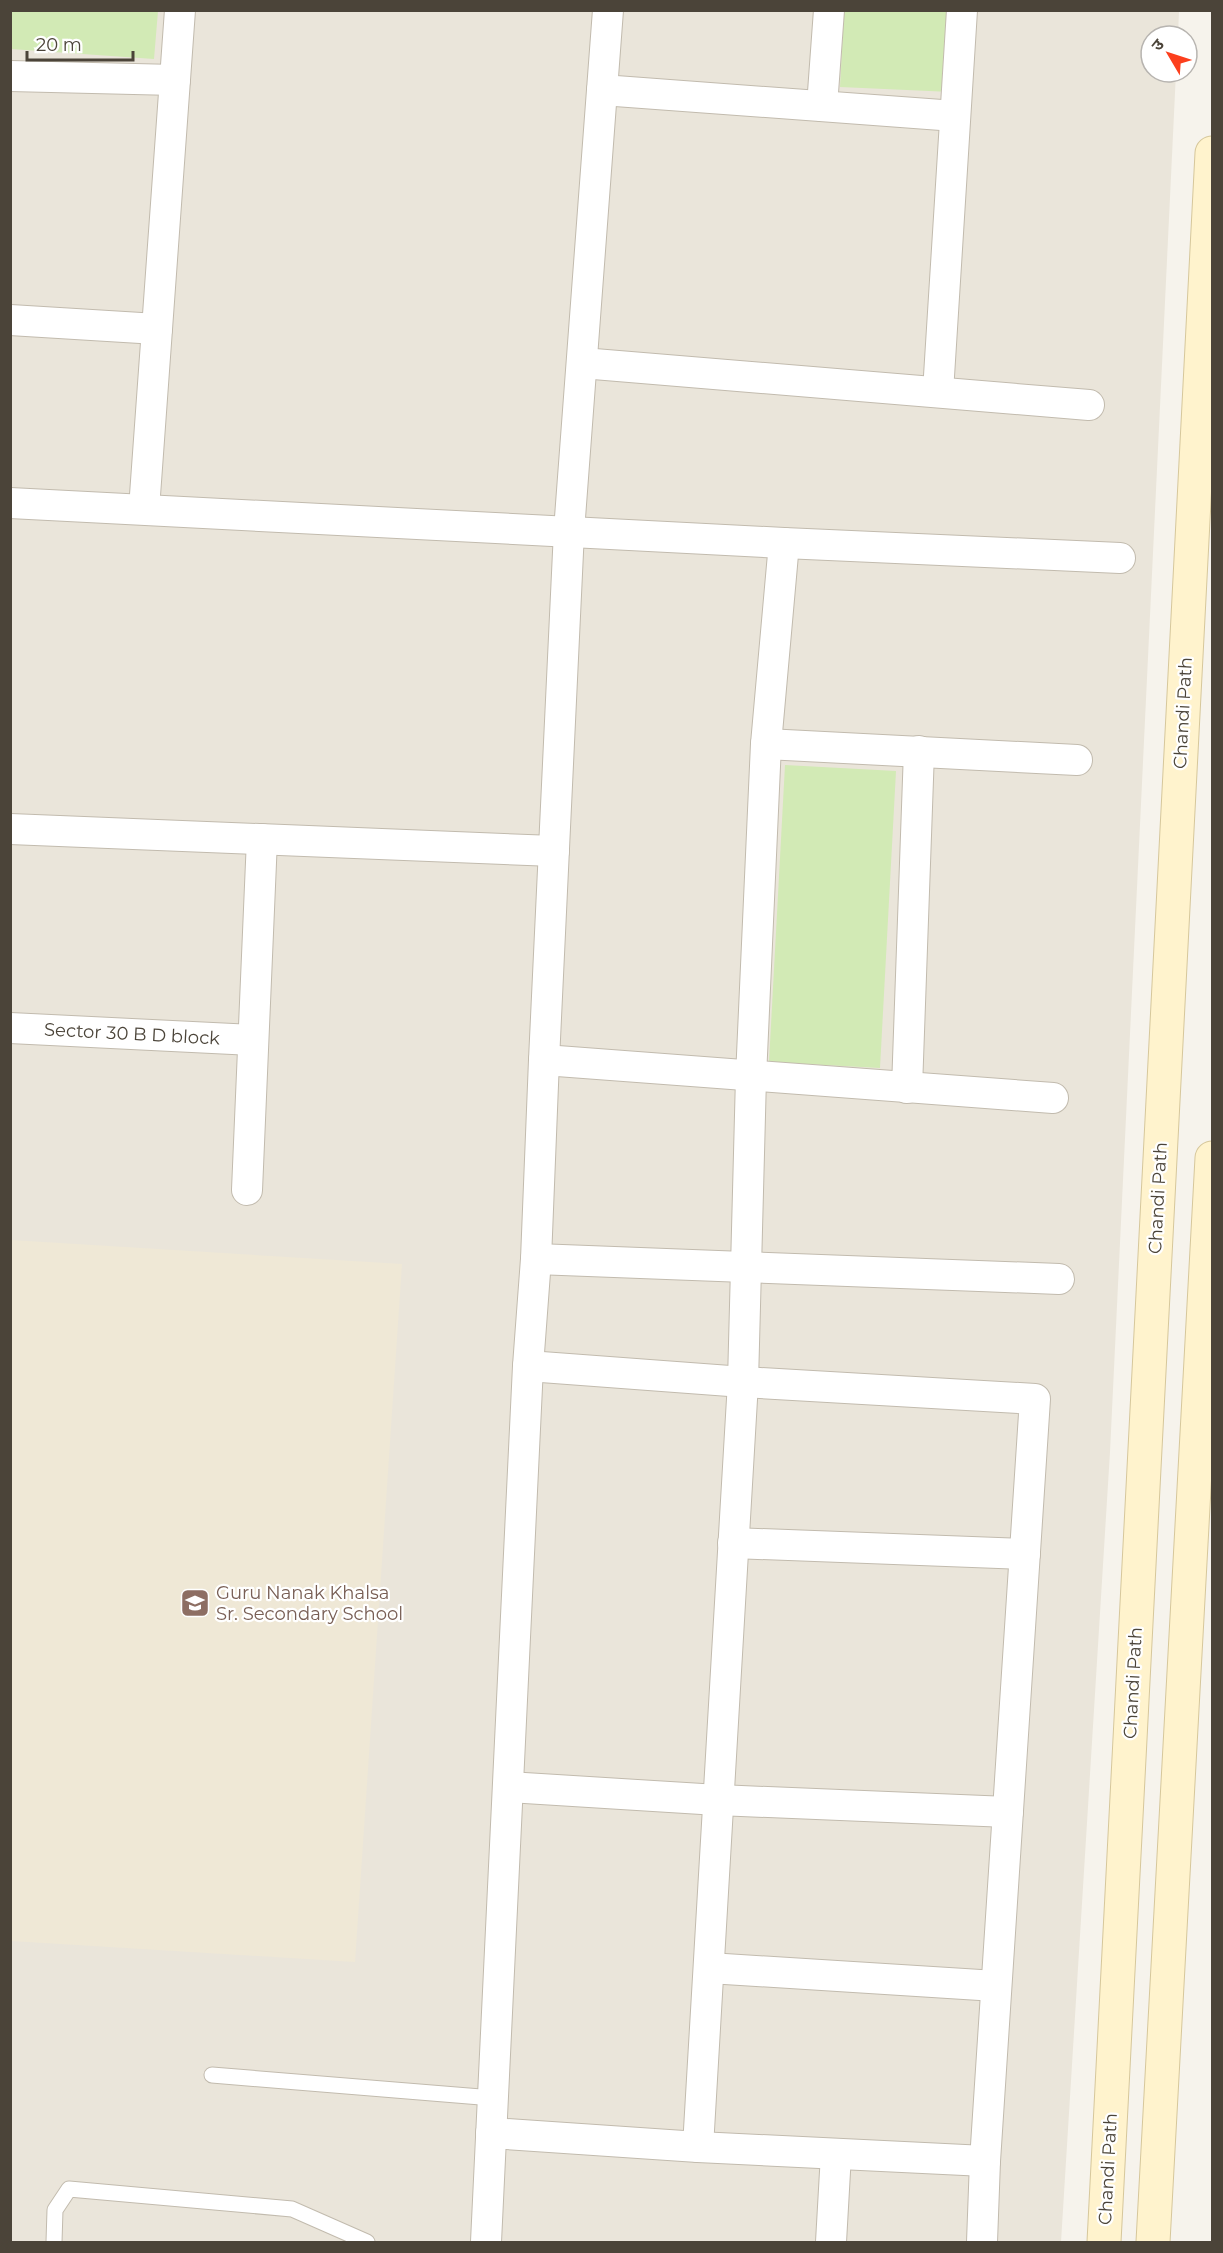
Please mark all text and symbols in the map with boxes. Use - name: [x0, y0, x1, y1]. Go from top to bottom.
- scale bar: [27, 24, 134, 62]
- north arrow: [1139, 24, 1199, 84]
- text: 20 m: [36, 34, 82, 56]
- text: उ: [1147, 35, 1168, 54]
- street label: Chandi Path: [1169, 656, 1197, 770]
- street label: Sector 30 B D block: [43, 1018, 221, 1050]
- street label: Chandi Path: [1144, 1141, 1172, 1255]
- place label: Guru Nanak Khalsa Sr. Secondary School: [216, 1582, 403, 1625]
- school or university icon: Guru Nanak Khalsa Sr. Secondary School: [179, 1587, 211, 1619]
- street label: Chandi Path: [1119, 1626, 1147, 1740]
- street label: Chandi Path: [1094, 2112, 1122, 2226]

